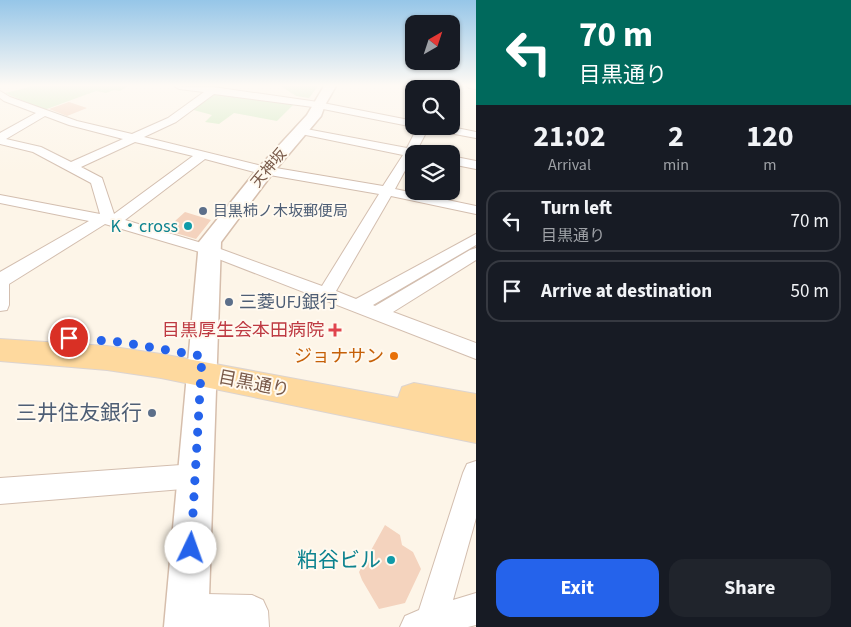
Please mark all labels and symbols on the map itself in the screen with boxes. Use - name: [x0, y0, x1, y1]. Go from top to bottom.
- north arrow: [405, 15, 460, 70]
- street label: 天神坂: [246, 144, 292, 192]
- place label: 目黒柿ノ木坂郵便局: [213, 201, 348, 222]
- marker: 目黒柿ノ木坂郵便局: [197, 205, 209, 217]
- place label: K・cross: [111, 214, 178, 239]
- marker: K・cross: [182, 220, 194, 232]
- place label: 三菱UFJ銀行: [239, 290, 338, 315]
- marker: 三菱UFJ銀行: [223, 296, 235, 308]
- pin: [48, 317, 90, 359]
- place label: 目黒厚生会本田病院: [162, 318, 324, 343]
- marker: 目黒厚生会本田病院: [328, 323, 342, 337]
- place label: ジョナサン: [294, 344, 384, 369]
- marker: ジョナサン: [388, 350, 400, 362]
- street label: 目黒通り: [216, 365, 292, 403]
- place label: 三井住友銀行: [16, 398, 142, 428]
- marker: 三井住友銀行: [146, 407, 158, 419]
- position arrow: [164, 521, 216, 573]
- place label: 粕谷ビル: [297, 545, 381, 575]
- marker: 粕谷ビル: [385, 554, 397, 566]

